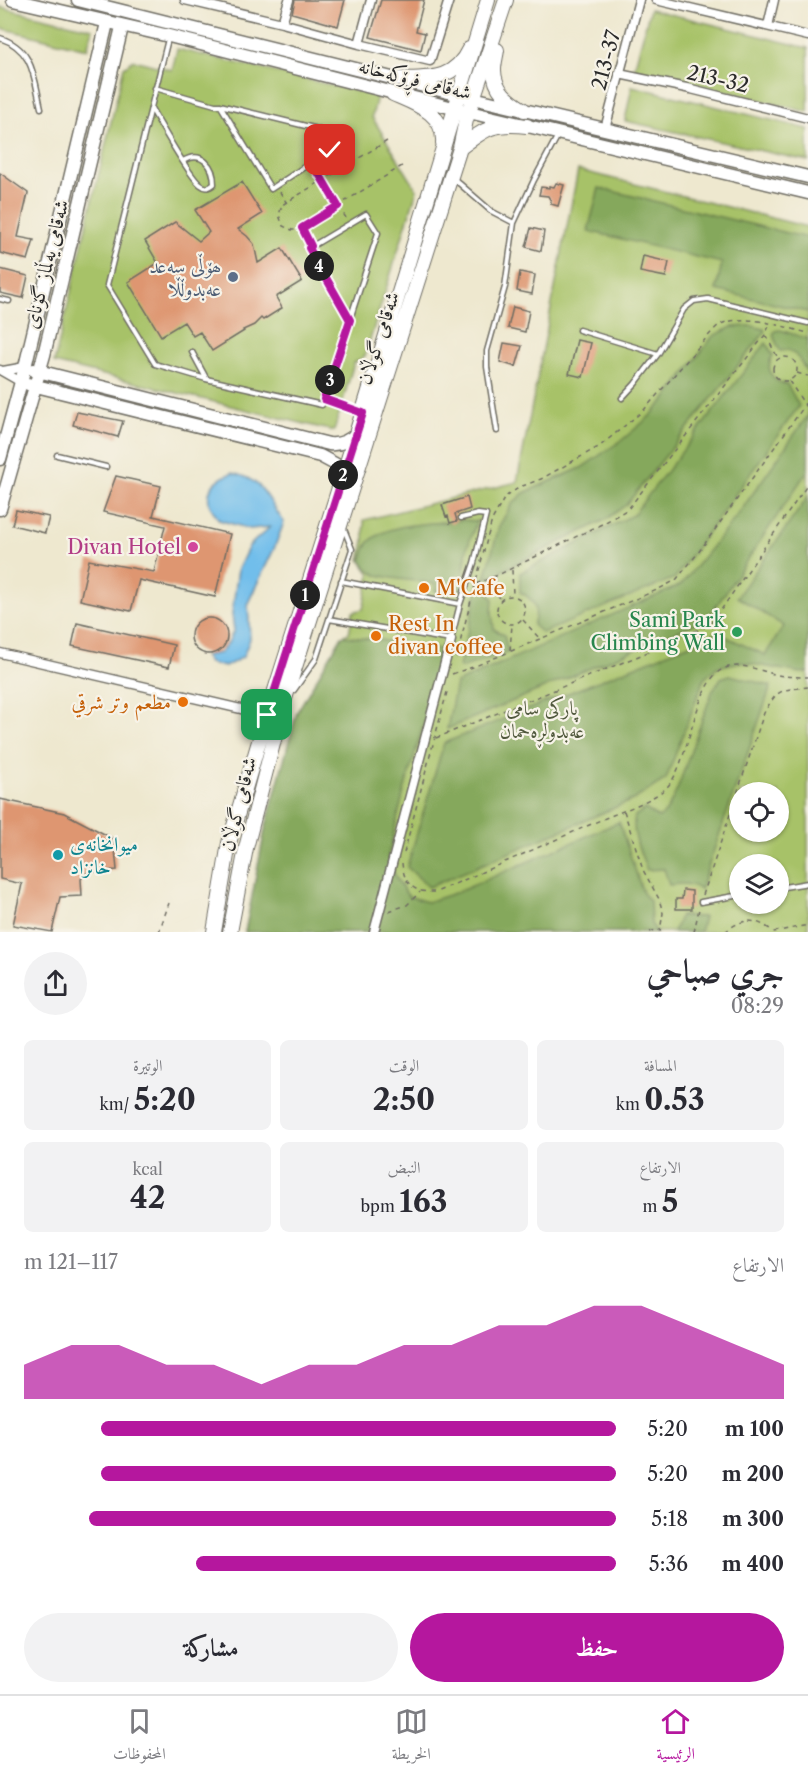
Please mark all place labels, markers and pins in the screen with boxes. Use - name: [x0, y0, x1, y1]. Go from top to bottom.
- pin: [304, 124, 355, 175]
- pin: 4: [304, 251, 334, 281]
- place label: ھۆڵی سەعد عەبدوڵڵا: [149, 253, 221, 301]
- marker: ھۆڵی سەعد عەبدوڵڵا: [226, 270, 240, 284]
- pin: 3: [315, 365, 345, 395]
- pin: 2: [328, 460, 358, 490]
- place label: Divan Hotel: [67, 535, 181, 559]
- marker: Divan Hotel: [186, 540, 200, 554]
- place label: M'Cafe: [436, 576, 505, 600]
- pin: 1: [290, 580, 320, 610]
- marker: M'Cafe: [417, 581, 431, 595]
- place label: Sami Park Climbing Wall: [591, 608, 726, 655]
- place label: Rest In divan coffee: [388, 612, 503, 659]
- marker: Sami Park Climbing Wall: [730, 625, 744, 639]
- marker: Rest In divan coffee: [369, 629, 383, 643]
- pin: [241, 689, 292, 740]
- place label: مطعم وتر شرقي: [71, 690, 171, 721]
- marker: مطعم وتر شرقي: [176, 695, 190, 709]
- place label: میوانخانەی خانزاد: [70, 832, 138, 879]
- marker: میوانخانەی خانزاد: [51, 848, 65, 862]

